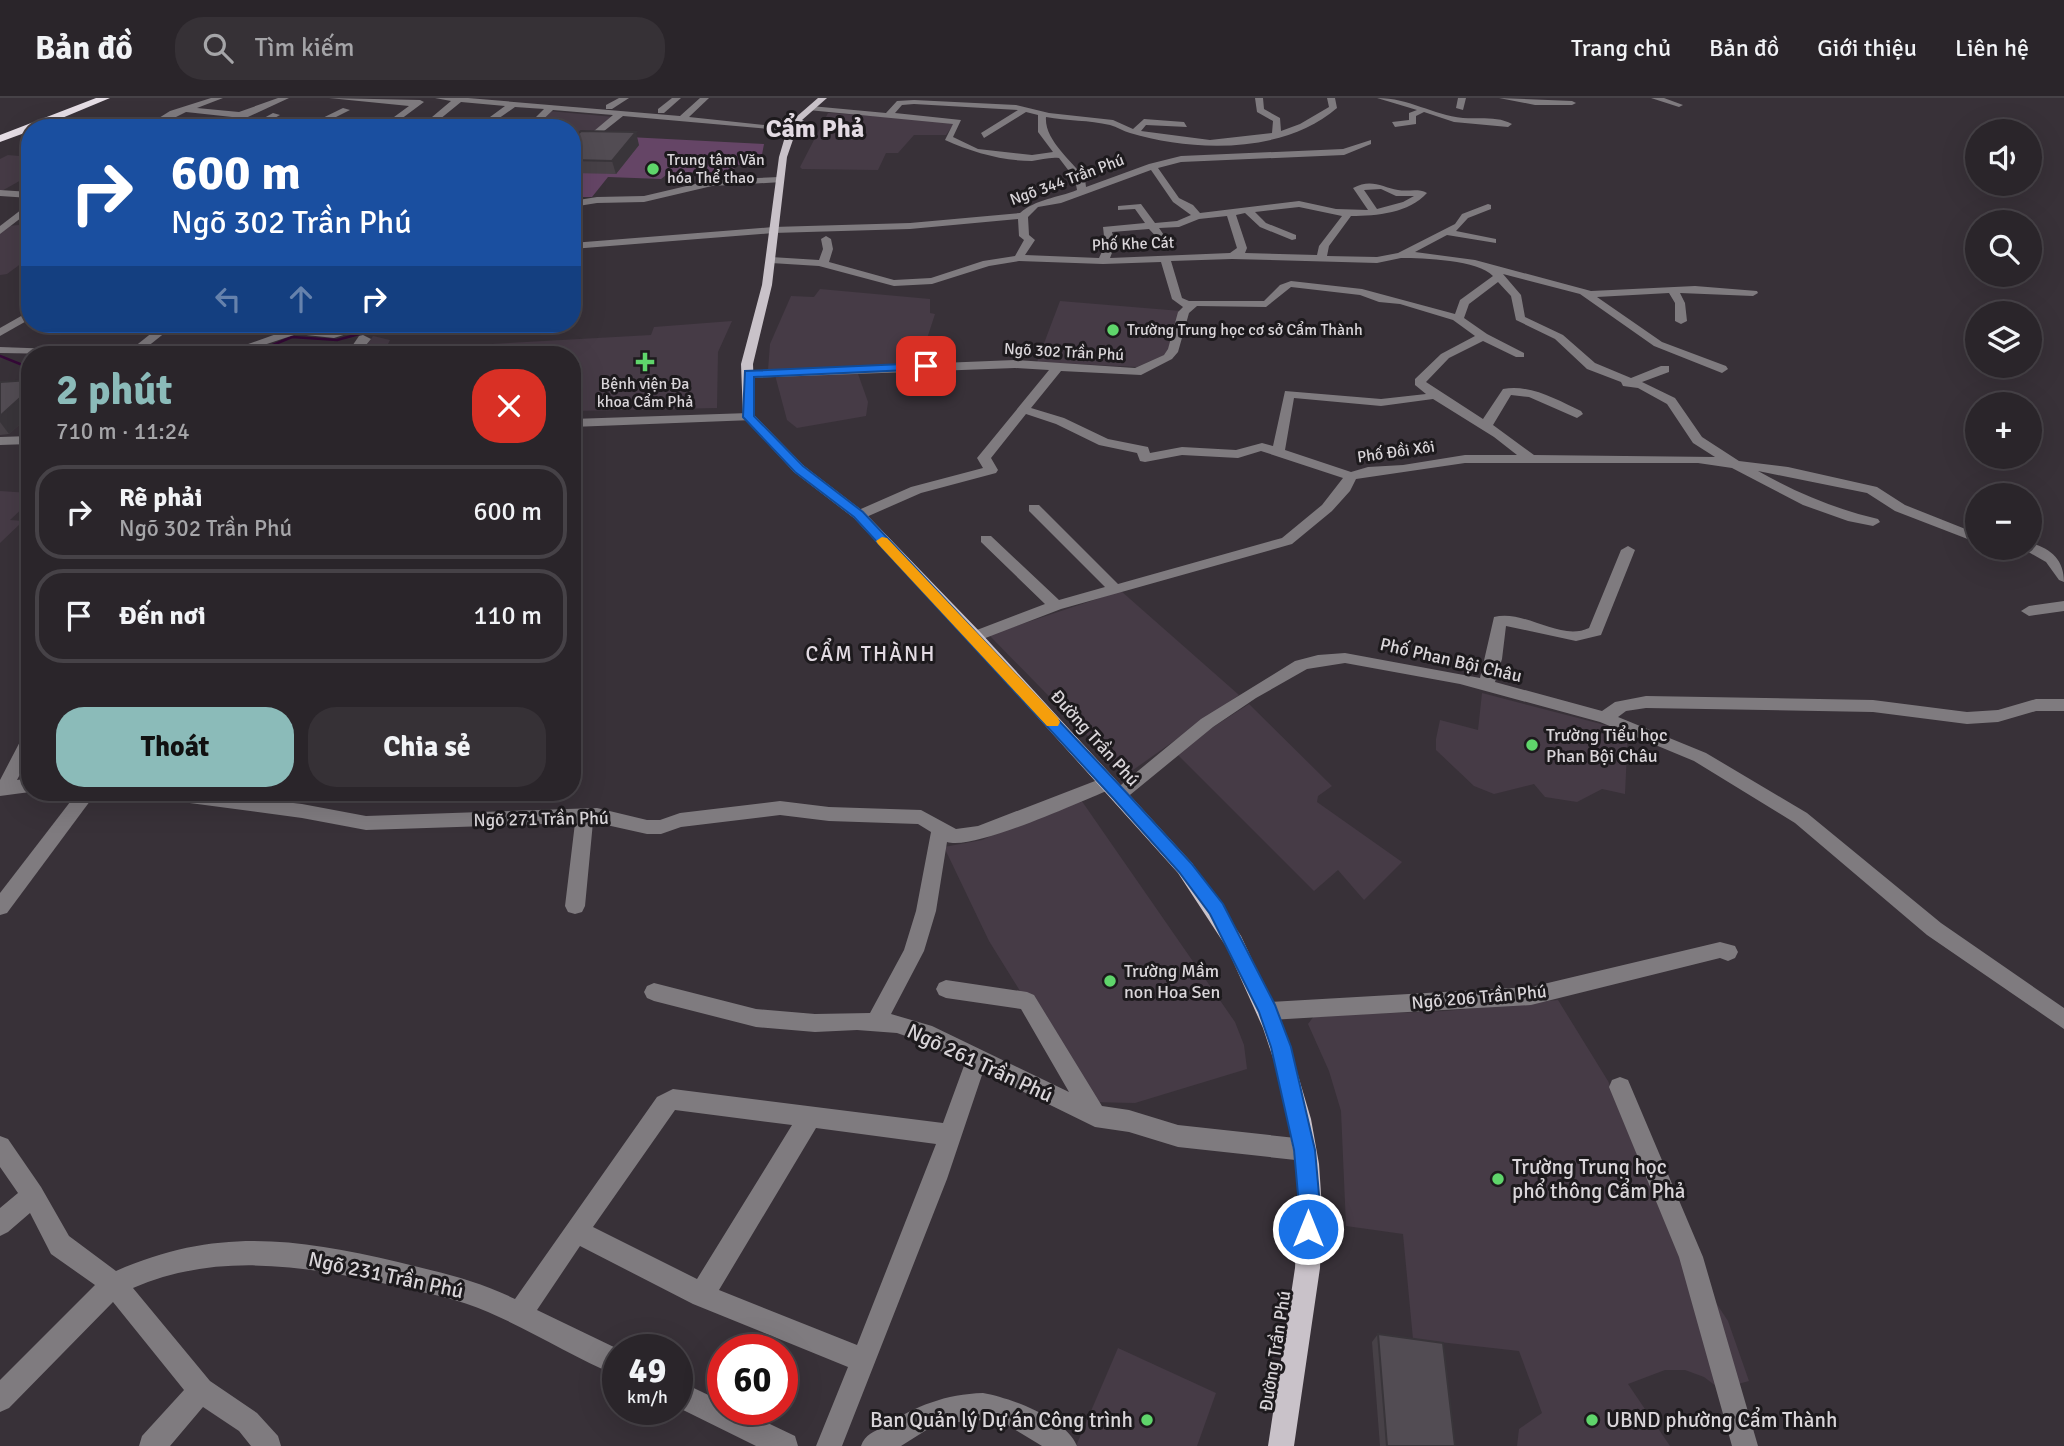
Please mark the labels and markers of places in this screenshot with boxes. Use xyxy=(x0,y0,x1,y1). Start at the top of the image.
place label: Trung tâm Văn hóa Thể thao xyxy=(667,150,765,188)
marker: Trung tâm Văn hóa Thể thao xyxy=(645,161,661,177)
place label: Trường Trung học cơ sở Cẩm Thành xyxy=(1127,320,1363,340)
marker: Trường Trung học cơ sở Cẩm Thành xyxy=(1105,322,1121,338)
pin xyxy=(896,336,956,396)
marker: Bệnh viện Đa khoa Cẩm Phả xyxy=(635,352,655,372)
place label: Bệnh viện Đa khoa Cẩm Phả xyxy=(597,374,693,412)
place label: Trường Tiểu học Phan Bội Châu xyxy=(1546,724,1667,767)
marker: Trường Tiểu học Phan Bội Châu xyxy=(1524,737,1540,753)
place label: Trường Mầm non Hoa Sen xyxy=(1124,960,1220,1003)
marker: Trường Mầm non Hoa Sen xyxy=(1102,973,1118,989)
place label: Trường Trung học phổ thông Cẩm Phả xyxy=(1512,1154,1686,1204)
marker: Trường Trung học phổ thông Cẩm Phả xyxy=(1490,1171,1506,1187)
place label: UBND phường Cẩm Thành xyxy=(1606,1406,1837,1433)
place label: Ban Quản lý Dự án Công trình xyxy=(870,1407,1133,1433)
marker: Ban Quản lý Dự án Công trình xyxy=(1139,1412,1155,1428)
marker: UBND phường Cẩm Thành xyxy=(1584,1412,1600,1428)

